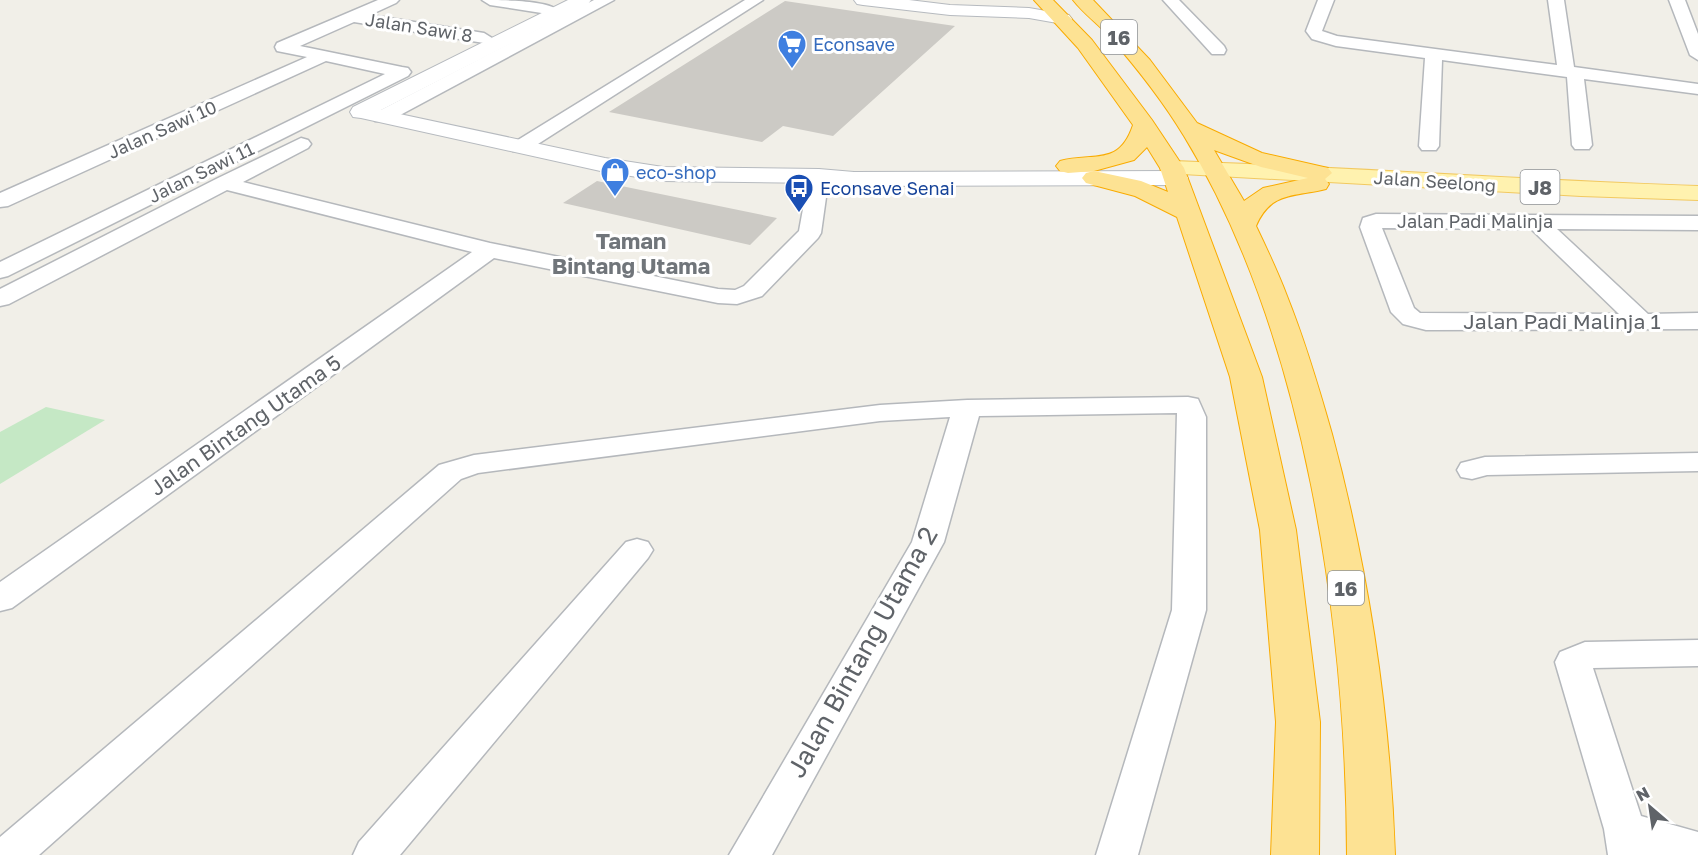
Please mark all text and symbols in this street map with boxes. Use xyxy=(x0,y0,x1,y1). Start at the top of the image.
street label: Jalan Sawi 8 xyxy=(364,8,474,46)
road number: 16 xyxy=(1101,20,1137,54)
supermarket icon: Econsave xyxy=(776,28,808,70)
place label: Econsave xyxy=(813,33,895,55)
street label: Jalan Sawi 10 xyxy=(104,95,220,163)
street label: Jalan Sawi 11 xyxy=(145,137,258,207)
shop icon: eco-shop xyxy=(599,156,631,198)
place label: eco-shop xyxy=(636,161,716,183)
street label: Jalan Seelong xyxy=(1373,166,1497,196)
road number: J8 xyxy=(1520,170,1560,204)
bus stop icon: Econsave Senai xyxy=(783,172,815,214)
place label: Econsave Senai xyxy=(820,177,955,199)
street label: Jalan Padi Malinja xyxy=(1397,210,1553,232)
district label: Taman Bintang Utama xyxy=(552,227,710,279)
street label: Jalan Padi Malinja 1 xyxy=(1463,308,1661,334)
street label: Jalan Bintang Utama 5 xyxy=(144,349,346,501)
street label: Jalan Bintang Utama 2 xyxy=(780,521,944,783)
road number: 16 xyxy=(1328,571,1364,605)
north arrow xyxy=(1620,777,1680,837)
text: N xyxy=(1633,782,1653,806)

